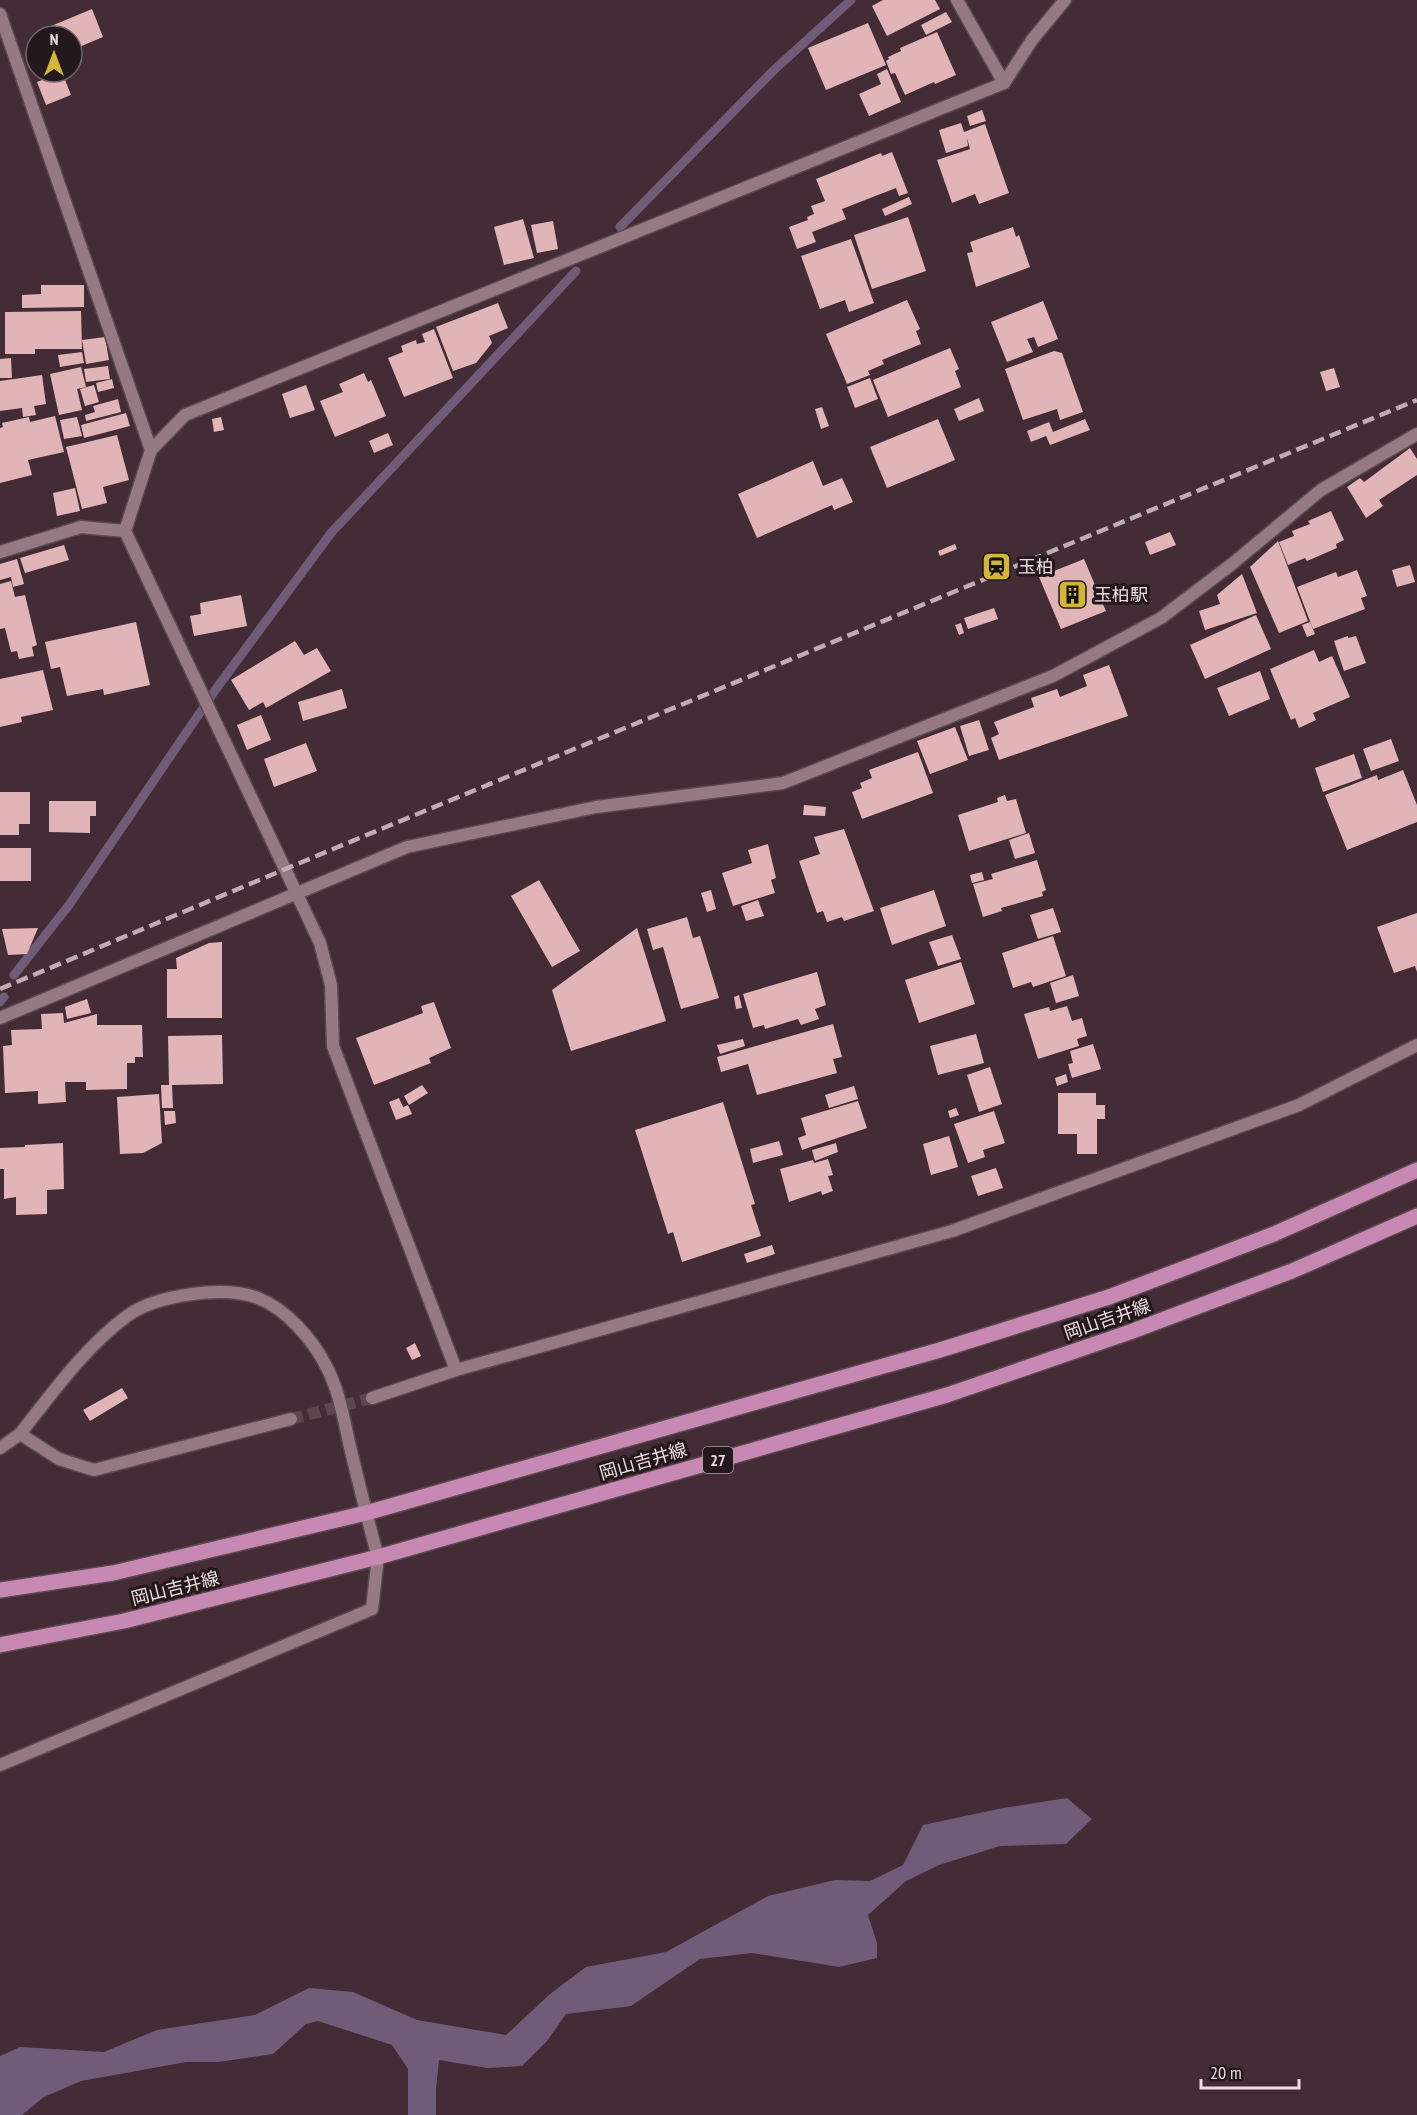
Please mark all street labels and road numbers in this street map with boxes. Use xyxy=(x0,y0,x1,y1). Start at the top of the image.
street label: 岡山吉井線 xyxy=(1061,1293,1153,1345)
street label: 岡山吉井線 xyxy=(597,1438,689,1484)
road number: 27 xyxy=(703,1447,733,1473)
street label: 岡山吉井線 xyxy=(129,1566,221,1610)

